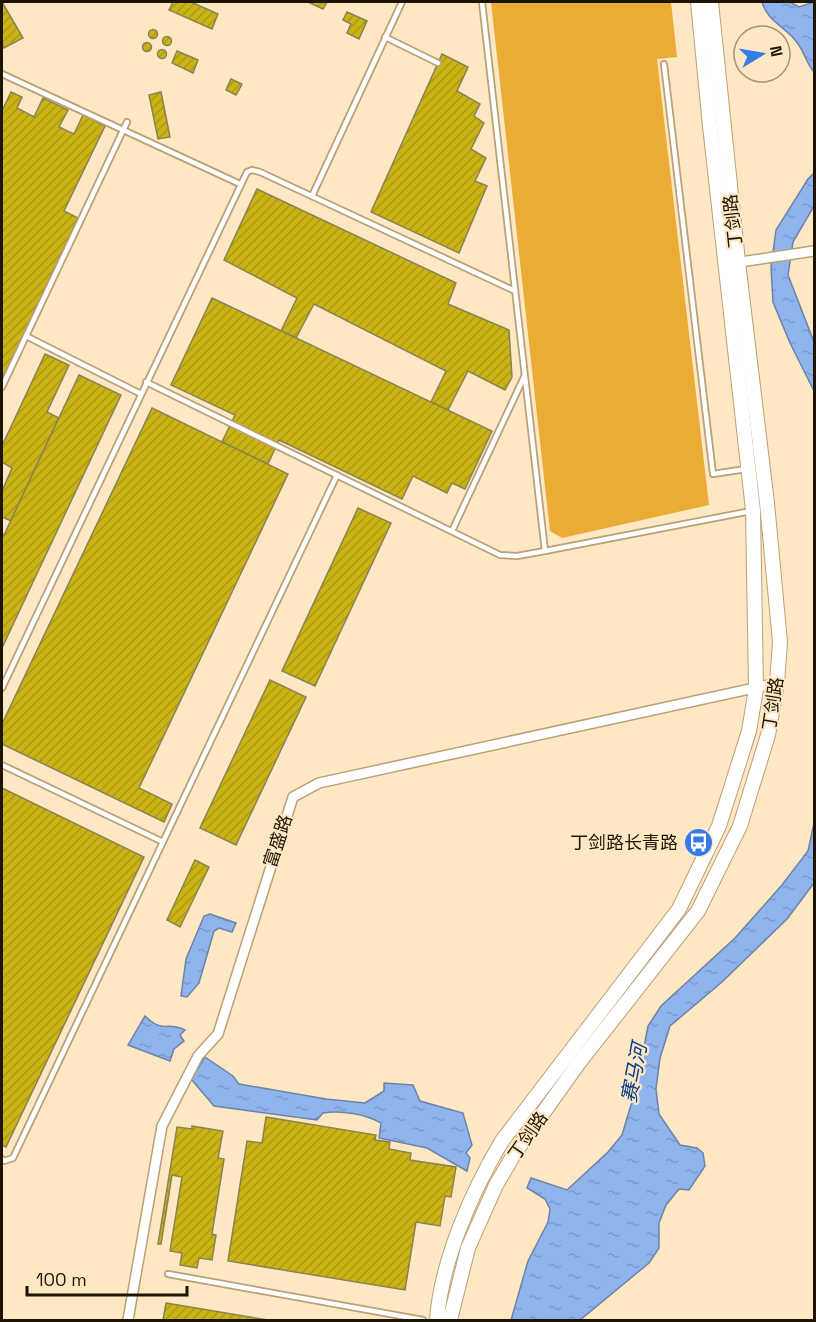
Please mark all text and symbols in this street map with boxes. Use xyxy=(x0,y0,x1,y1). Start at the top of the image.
north arrow xyxy=(732,24,792,84)
text: N xyxy=(765,44,788,59)
street label: 丁剑路 xyxy=(718,193,747,249)
street label: 丁剑路 xyxy=(757,675,788,732)
street label: 富盛路 xyxy=(258,812,297,870)
bus stop icon: 丁剑路长青路 xyxy=(683,827,715,859)
place label: 丁剑路长青路 xyxy=(570,831,678,854)
water label: 赛马河 xyxy=(616,1037,653,1105)
street label: 丁剑路 xyxy=(503,1107,552,1164)
scale bar xyxy=(27,1259,188,1297)
text: 100 m xyxy=(36,1268,87,1291)

